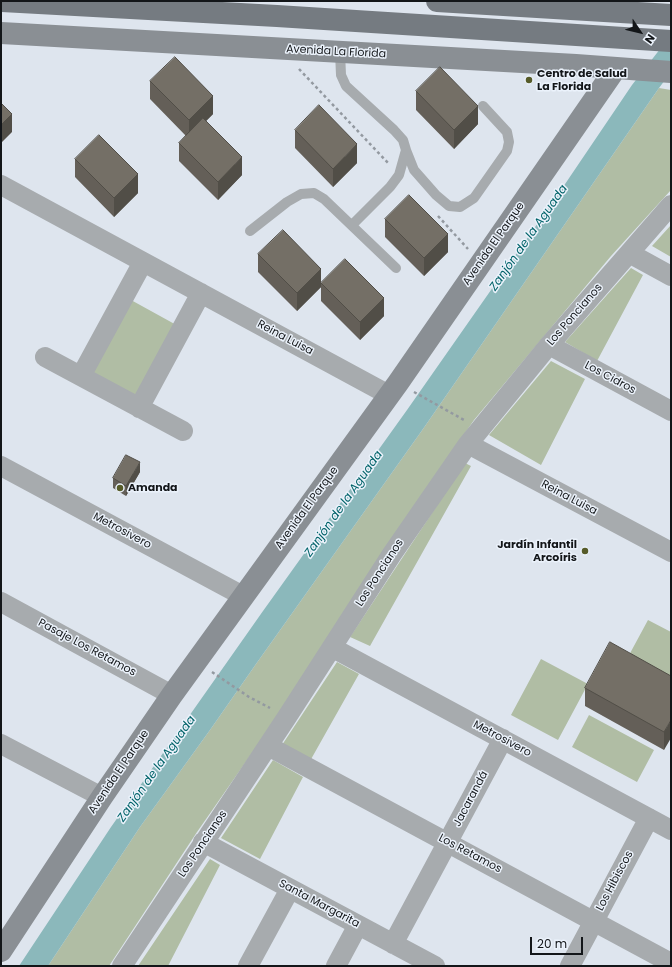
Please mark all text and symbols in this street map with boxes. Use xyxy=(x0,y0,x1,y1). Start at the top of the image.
north arrow xyxy=(620,12,660,52)
text: N xyxy=(641,31,659,47)
street label: Avenida La Florida xyxy=(286,43,386,61)
place label: Centro de Salud La Florida xyxy=(537,67,627,93)
marker: Centro de Salud La Florida xyxy=(524,75,534,85)
water label: Zanjón de la Aguada xyxy=(487,182,571,294)
street label: Avenida El Parque xyxy=(460,200,528,288)
street label: Los Poncianos xyxy=(545,281,605,349)
street label: Reina Luisa xyxy=(255,318,315,358)
street label: Los Cidros xyxy=(582,359,638,397)
water label: Zanjón de la Aguada xyxy=(302,448,386,560)
street label: Avenida El Parque xyxy=(273,464,341,552)
street label: Reina Luisa xyxy=(539,478,599,518)
place label: Amanda xyxy=(128,481,178,495)
marker: Amanda xyxy=(115,483,125,493)
street label: Metrosivero xyxy=(91,510,153,552)
street label: Los Poncianos xyxy=(353,537,407,609)
place label: Jardín Infantil Arcoíris xyxy=(497,538,577,564)
marker: Jardín Infantil Arcoíris xyxy=(580,546,590,556)
street label: Pasaje Los Retamos xyxy=(36,617,138,679)
water label: Zanjón de la Aguada xyxy=(115,713,199,825)
street label: Metrosivero xyxy=(471,718,533,760)
street label: Avenida El Parque xyxy=(86,727,152,817)
street label: Jacarandá xyxy=(451,769,491,829)
street label: Los Poncianos xyxy=(176,808,230,880)
street label: Los Retamos xyxy=(436,832,504,876)
street label: Los Hibiscos xyxy=(594,849,636,913)
street label: Santa Margarita xyxy=(276,877,362,931)
scale bar xyxy=(532,929,585,955)
text: 20 m xyxy=(537,935,567,952)

